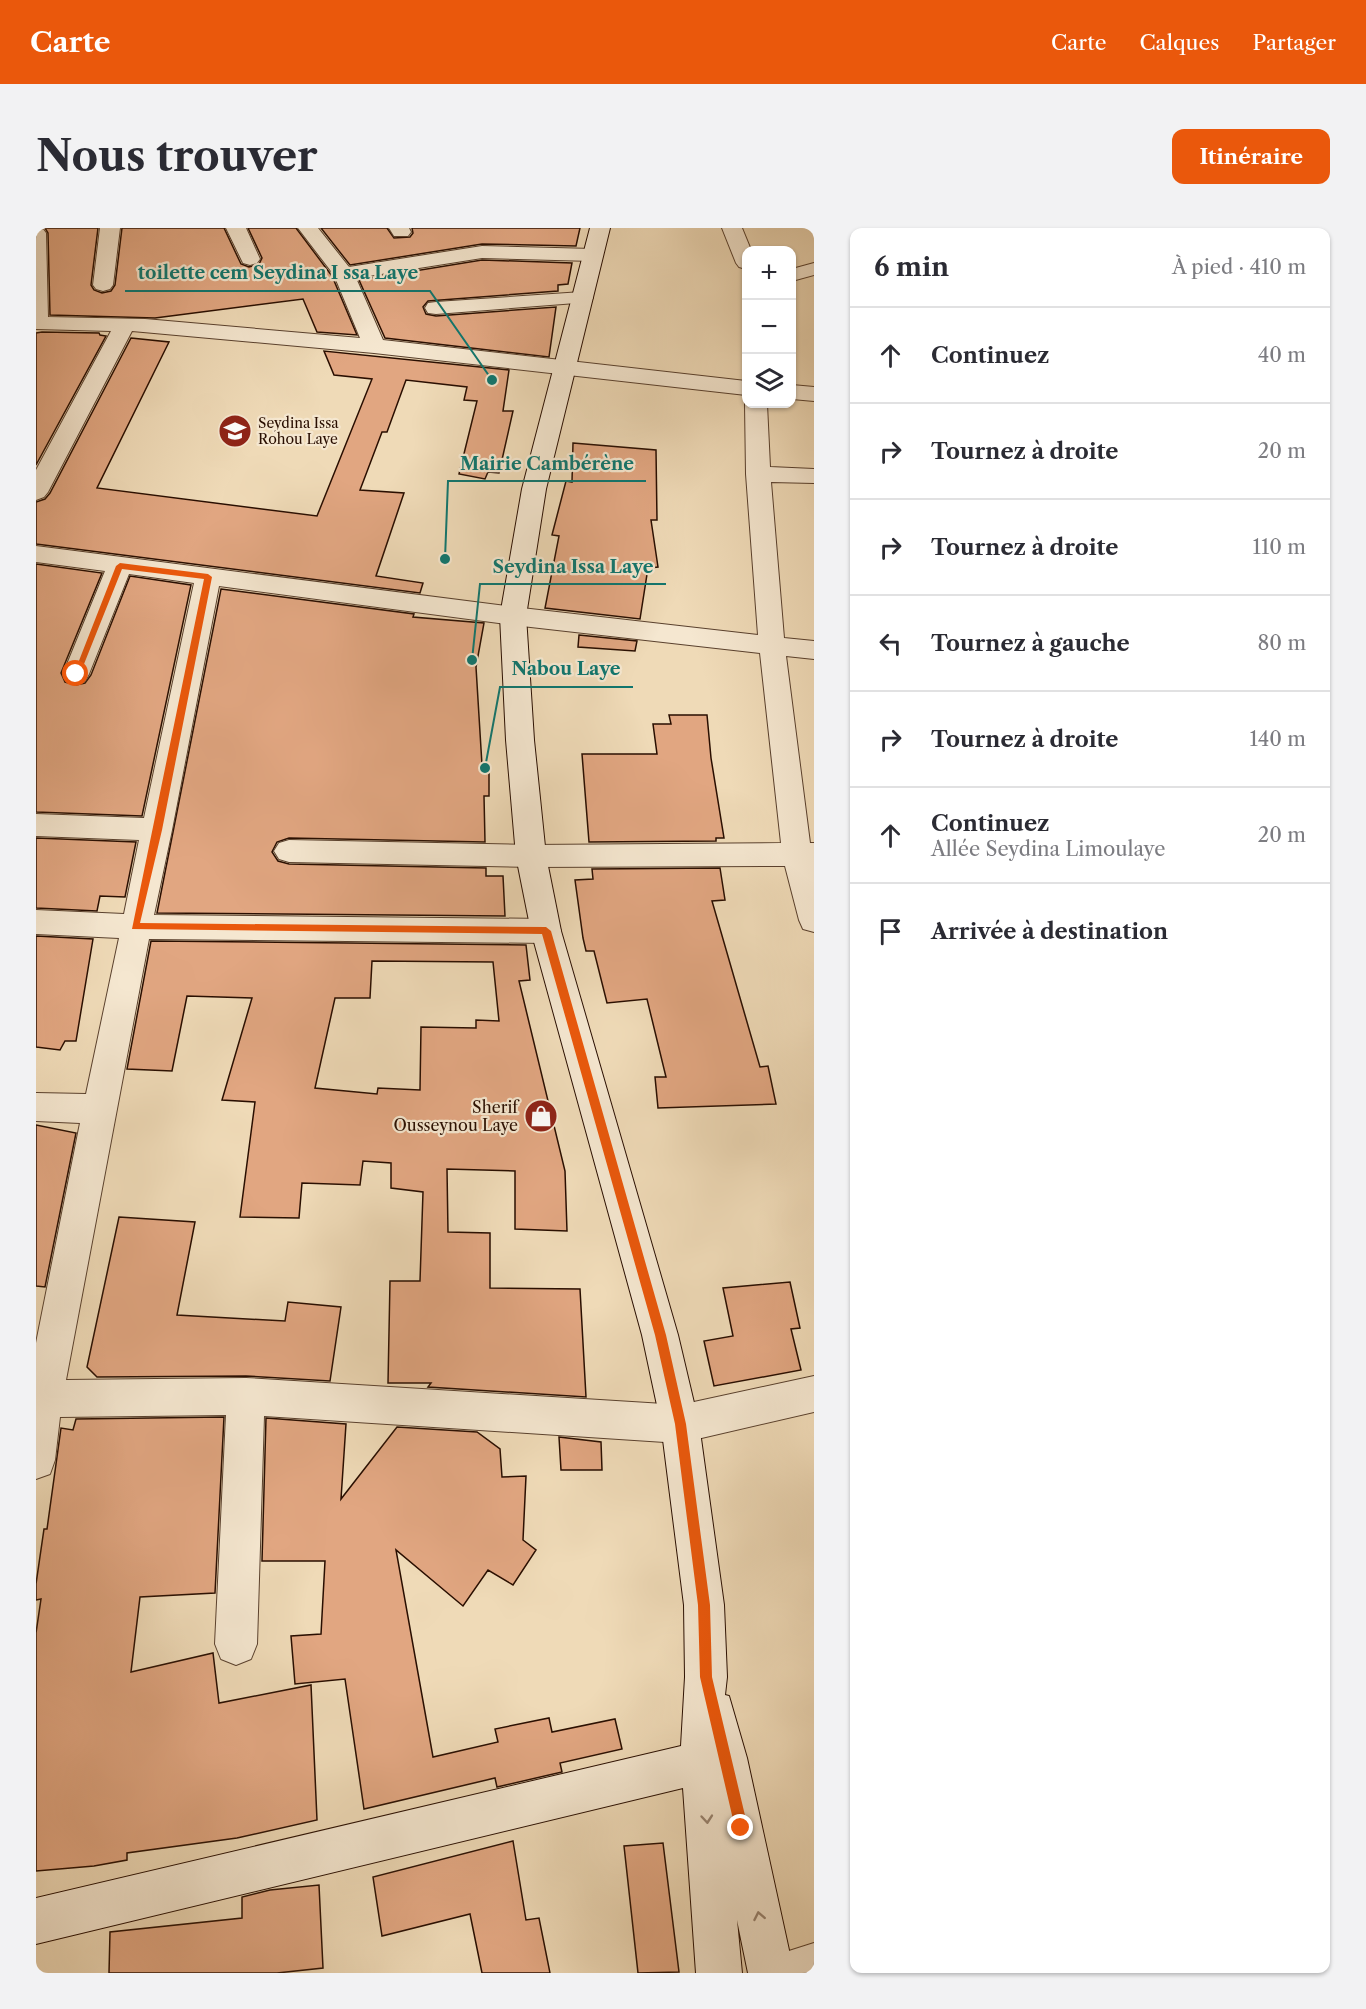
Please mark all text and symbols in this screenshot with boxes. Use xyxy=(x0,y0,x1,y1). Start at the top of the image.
text: Carte xyxy=(30,25,110,59)
text: Carte xyxy=(1051,30,1106,55)
text: Calques xyxy=(1139,30,1219,55)
text: Partager xyxy=(1252,30,1336,55)
button: Itinéraire xyxy=(1172,129,1330,184)
text: Nous trouver xyxy=(36,130,318,182)
map controls xyxy=(742,246,796,408)
button: + xyxy=(742,246,796,300)
text: 6 min xyxy=(874,251,949,283)
callout: toilette cem Seydina I ssa Laye xyxy=(125,255,430,291)
text: À pied · 410 m xyxy=(1172,255,1306,279)
text: toilette cem Seydina I ssa Laye xyxy=(138,262,419,284)
button: − xyxy=(742,300,796,354)
icon: ahead xyxy=(874,339,907,372)
text: Continuez xyxy=(931,342,1050,369)
text: 40 m xyxy=(1258,343,1306,367)
button: layers xyxy=(742,354,796,408)
school or university icon: Seydina Issa Rohou Laye xyxy=(217,413,253,449)
place label: Seydina Issa Rohou Laye xyxy=(258,414,339,448)
icon: right xyxy=(874,435,907,468)
text: Tournez à droite xyxy=(931,438,1118,465)
text: 20 m xyxy=(1258,439,1306,463)
callout: Mairie Cambérène xyxy=(448,445,646,481)
text: Mairie Cambérène xyxy=(460,453,634,475)
icon: right xyxy=(874,531,907,564)
text: Tournez à droite xyxy=(931,534,1118,561)
text: 110 m xyxy=(1253,535,1306,559)
callout: Seydina Issa Laye xyxy=(480,548,666,584)
text: Seydina Issa Laye xyxy=(493,556,654,578)
icon: left xyxy=(874,627,907,660)
text: Tournez à gauche xyxy=(931,630,1130,657)
text: 80 m xyxy=(1258,631,1306,655)
callout: Nabou Laye xyxy=(500,651,633,687)
text: Nabou Laye xyxy=(511,658,621,680)
route start xyxy=(62,660,88,686)
icon: right xyxy=(874,723,907,756)
text: Tournez à droite xyxy=(931,726,1118,753)
text: 140 m xyxy=(1249,727,1306,751)
text: Continuez xyxy=(931,810,1050,837)
icon: ahead xyxy=(874,819,907,852)
text: 20 m xyxy=(1258,823,1306,847)
text: Allée Seydina Limoulaye xyxy=(931,837,1165,861)
icon: arrive xyxy=(874,915,907,948)
text: Arrivée à destination xyxy=(931,918,1168,945)
place label: Sherif Ousseynou Laye xyxy=(393,1097,520,1135)
shop icon: Sherif Ousseynou Laye xyxy=(523,1098,559,1134)
one-way arrow xyxy=(700,1814,713,1823)
route end xyxy=(727,1814,753,1840)
one-way arrow xyxy=(753,1911,766,1921)

